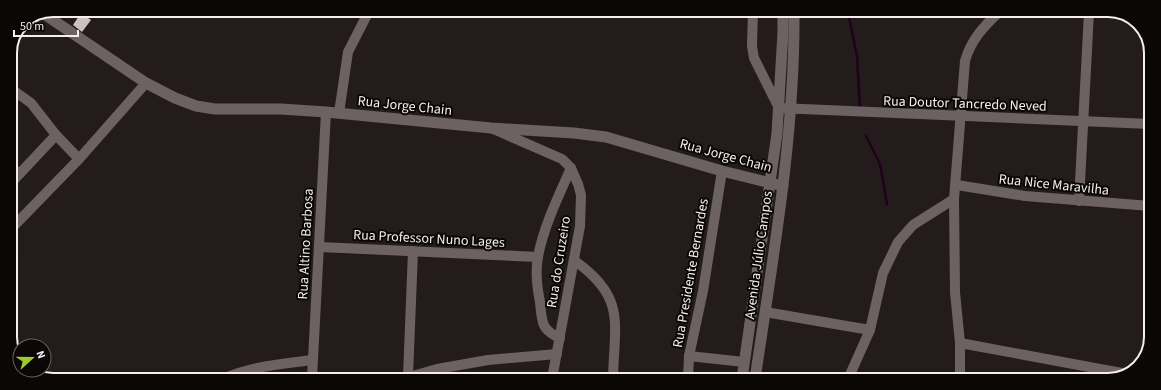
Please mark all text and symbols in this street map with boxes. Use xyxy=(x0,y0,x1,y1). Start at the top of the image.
scale bar xyxy=(14,12,78,38)
text: 50 m xyxy=(20,18,44,35)
street label: Rua Jorge Chain xyxy=(357,91,453,121)
street label: Rua Doutor Tancredo Neved xyxy=(883,91,1047,117)
street label: Rua Jorge Chain xyxy=(677,134,774,178)
street label: Rua Nice Maravilha xyxy=(998,169,1110,201)
street label: Rua Altino Barbosa xyxy=(293,188,319,300)
street label: Avenida Júlio Campos xyxy=(740,190,778,321)
street label: Rua Presidente Bernardes xyxy=(668,197,714,349)
street label: Rua do Cruzeiro xyxy=(542,215,576,309)
street label: Rua Professor Nuno Lages xyxy=(353,225,505,253)
north arrow xyxy=(12,338,52,378)
text: N xyxy=(33,348,49,361)

